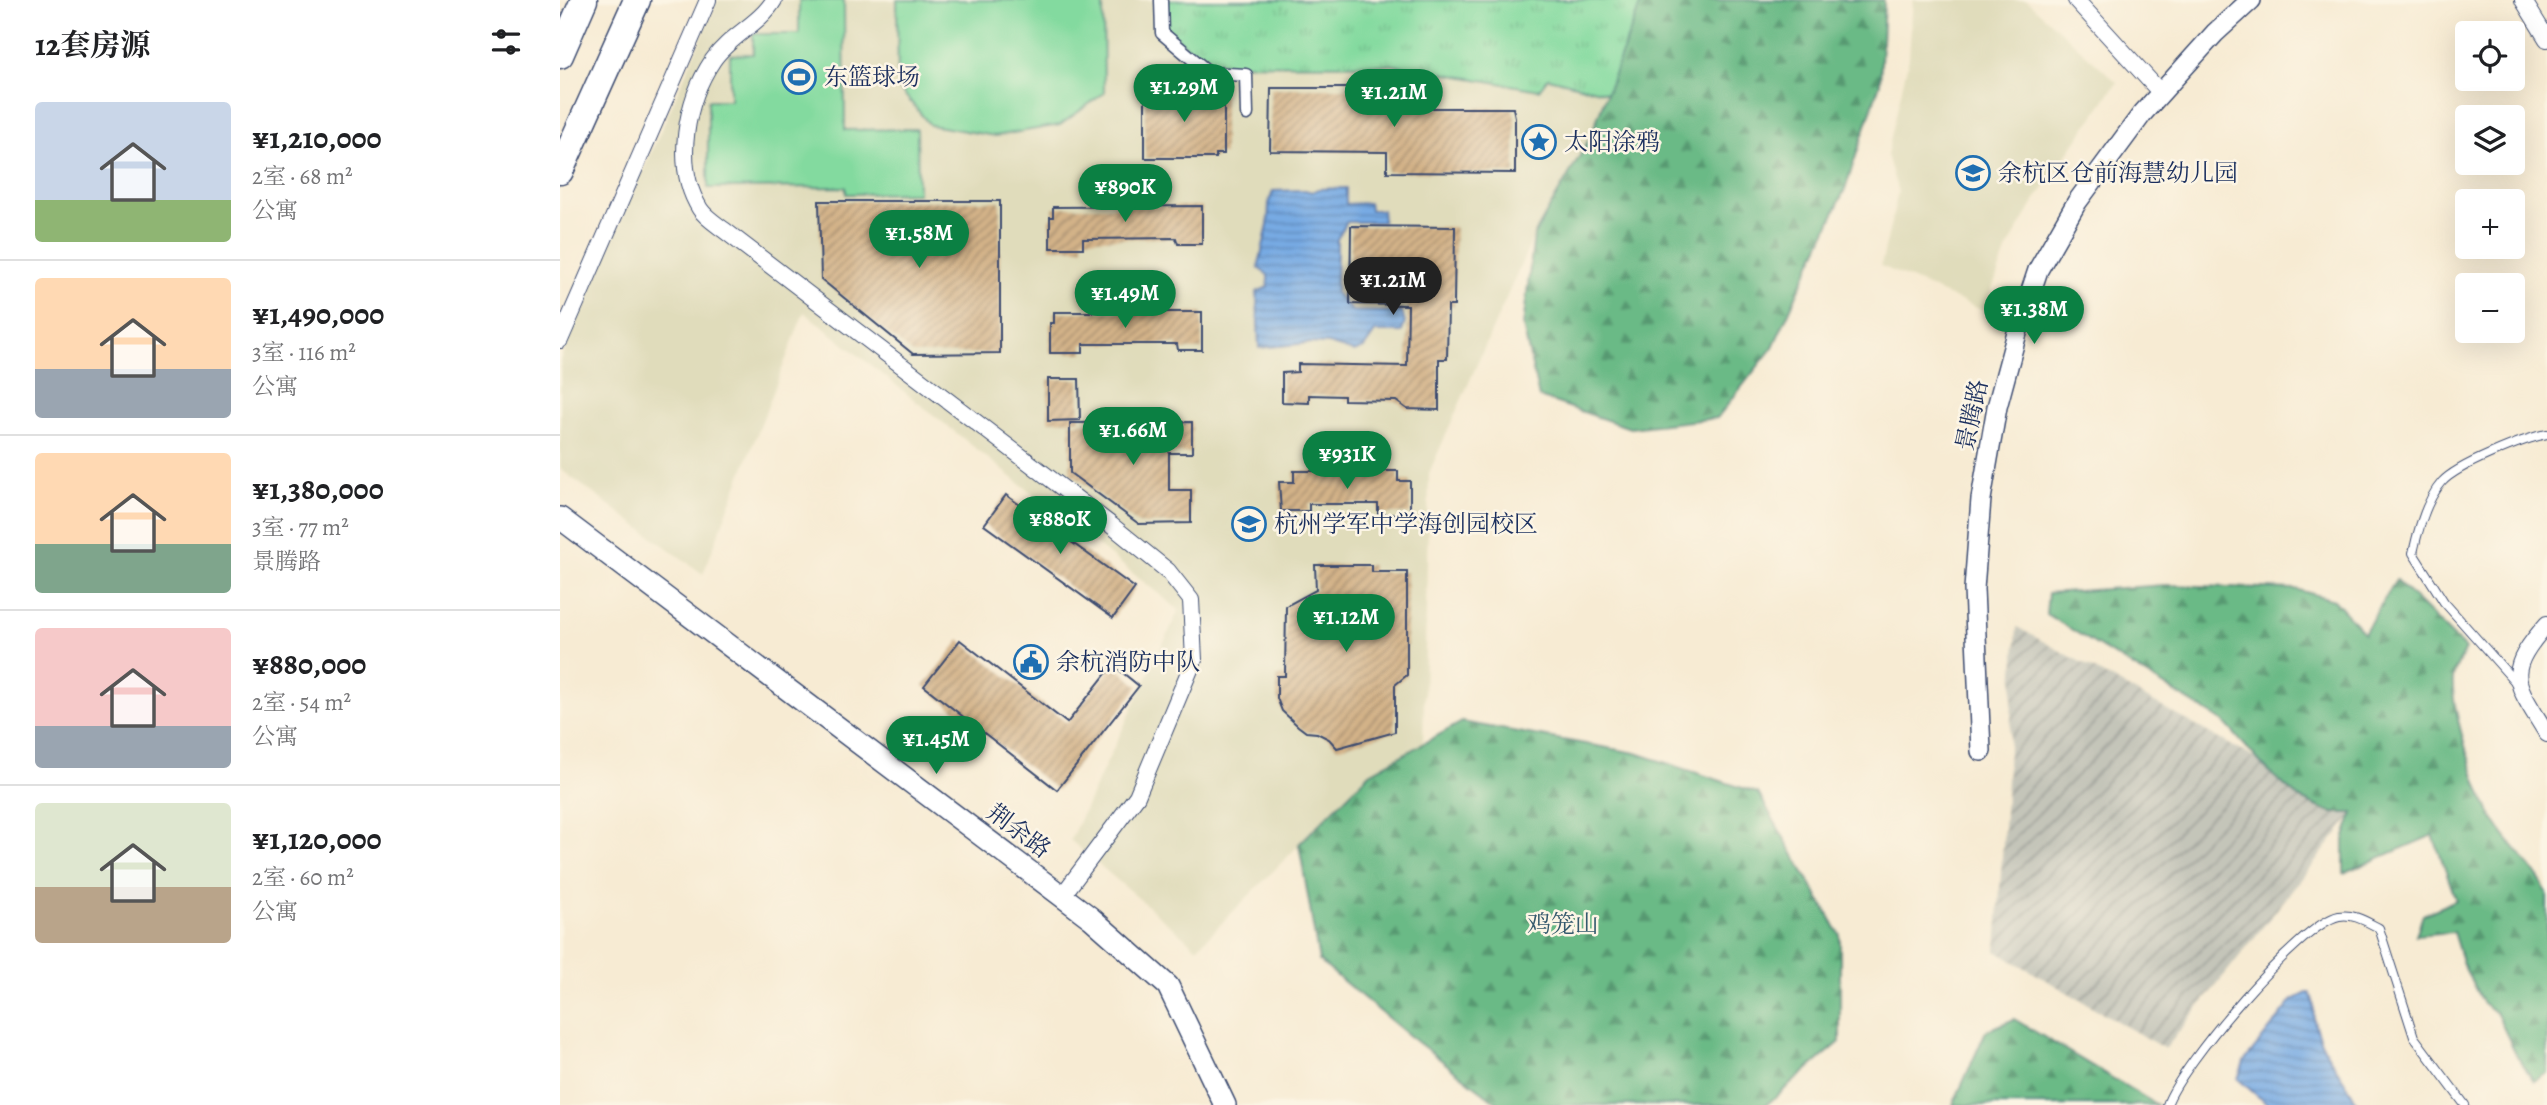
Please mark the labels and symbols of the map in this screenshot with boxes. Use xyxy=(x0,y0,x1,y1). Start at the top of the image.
sports icon: 东篮球场 xyxy=(780,58,818,96)
place label: 东篮球场 xyxy=(824,61,920,93)
pin: ¥1.29M xyxy=(1127,64,1241,124)
pin: ¥1.21M xyxy=(1337,69,1451,129)
place icon: 太阳涂鸦 xyxy=(1520,123,1558,161)
place label: 太阳涂鸦 xyxy=(1564,126,1660,158)
school or university icon: 余杭区仓前海慧幼儿园 xyxy=(1954,154,1992,192)
place label: 余杭区仓前海慧幼儿园 xyxy=(1998,157,2238,189)
pin: ¥890K xyxy=(1076,164,1174,224)
pin: ¥1.58M xyxy=(862,210,976,270)
pin: ¥1.21M xyxy=(1336,258,1450,317)
pin: ¥1.49M xyxy=(1068,270,1182,330)
pin: ¥1.38M xyxy=(1977,286,2091,346)
street label: 景腾路 xyxy=(1949,376,1995,454)
pin: ¥1.66M xyxy=(1076,407,1190,467)
pin: ¥931K xyxy=(1298,432,1396,491)
pin: ¥880K xyxy=(1011,496,1109,556)
school or university icon: 杭州学军中学海创园校区 xyxy=(1230,505,1268,543)
place label: 杭州学军中学海创园校区 xyxy=(1274,508,1538,540)
pin: ¥1.12M xyxy=(1289,594,1403,654)
public building icon: 余杭消防中队 xyxy=(1012,643,1050,681)
place label: 余杭消防中队 xyxy=(1056,646,1200,678)
pin: ¥1.45M xyxy=(879,716,993,776)
street label: 荆余路 xyxy=(981,797,1057,865)
park label: 鸡笼山 xyxy=(1527,908,1599,940)

